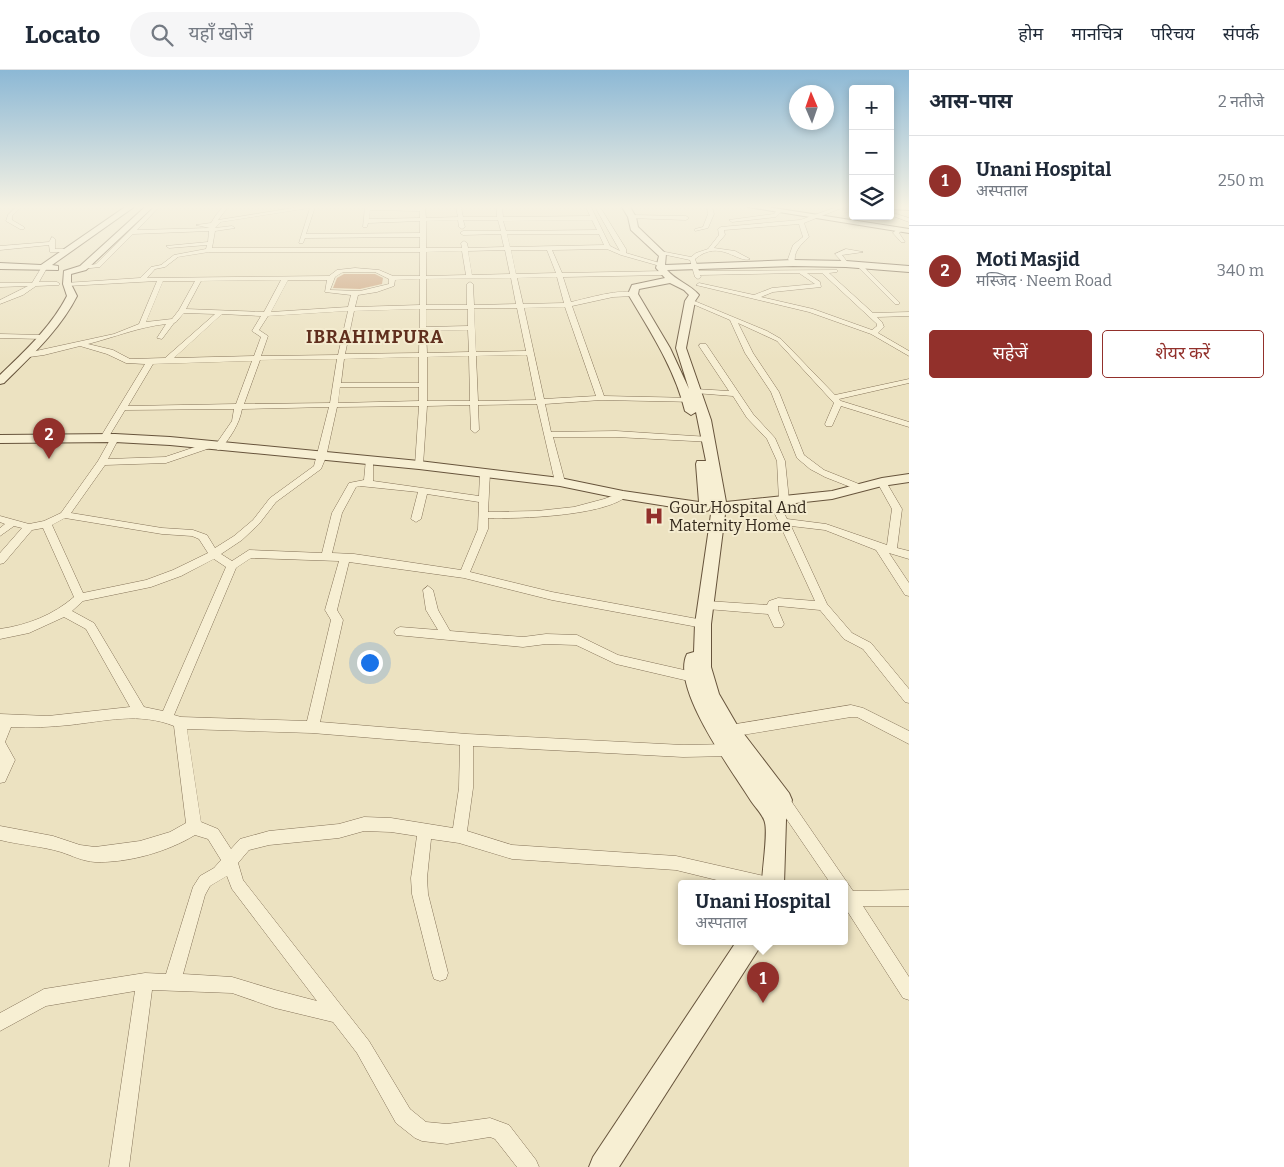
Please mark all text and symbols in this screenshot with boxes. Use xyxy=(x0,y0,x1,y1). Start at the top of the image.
search box xyxy=(130,12,480,57)
text: Locato xyxy=(25,21,100,49)
icon: search xyxy=(148,21,176,49)
text: यहाँ खोजें xyxy=(188,22,253,45)
text: होम xyxy=(1018,23,1043,45)
text: मानचित्र xyxy=(1071,23,1123,45)
text: परिचय xyxy=(1151,23,1195,45)
text: संपर्क xyxy=(1223,23,1259,45)
north arrow xyxy=(789,85,834,130)
map controls xyxy=(849,85,894,220)
button: + xyxy=(849,85,894,130)
text: आस-पास xyxy=(929,88,1013,114)
text: 2 नतीजे xyxy=(1218,92,1264,111)
button: − xyxy=(849,130,894,175)
text: Unani Hospital xyxy=(976,158,1111,181)
text: 1 xyxy=(942,171,948,190)
text: 250 m xyxy=(1218,171,1264,190)
button: layers xyxy=(849,175,894,220)
text: अस्पताल xyxy=(976,181,1028,200)
text: Moti Masjid xyxy=(976,248,1080,271)
text: 2 xyxy=(940,261,950,280)
text: 340 m xyxy=(1217,261,1264,280)
text: मस्जिद · Neem Road xyxy=(976,271,1112,290)
district label: IBRAHIMPURA xyxy=(306,326,444,348)
button: सहेजें xyxy=(929,330,1092,378)
button: शेयर करें xyxy=(1102,330,1264,378)
pin: 2 xyxy=(33,418,65,459)
place label: Gour Hospital And Maternity Home xyxy=(669,498,807,535)
hospital icon: Gour Hospital And Maternity Home xyxy=(643,505,665,527)
your location xyxy=(357,650,383,676)
popup xyxy=(678,880,848,945)
text: Unani Hospital xyxy=(695,890,831,913)
text: अस्पताल xyxy=(695,913,747,932)
pin: 1 xyxy=(747,962,779,1003)

